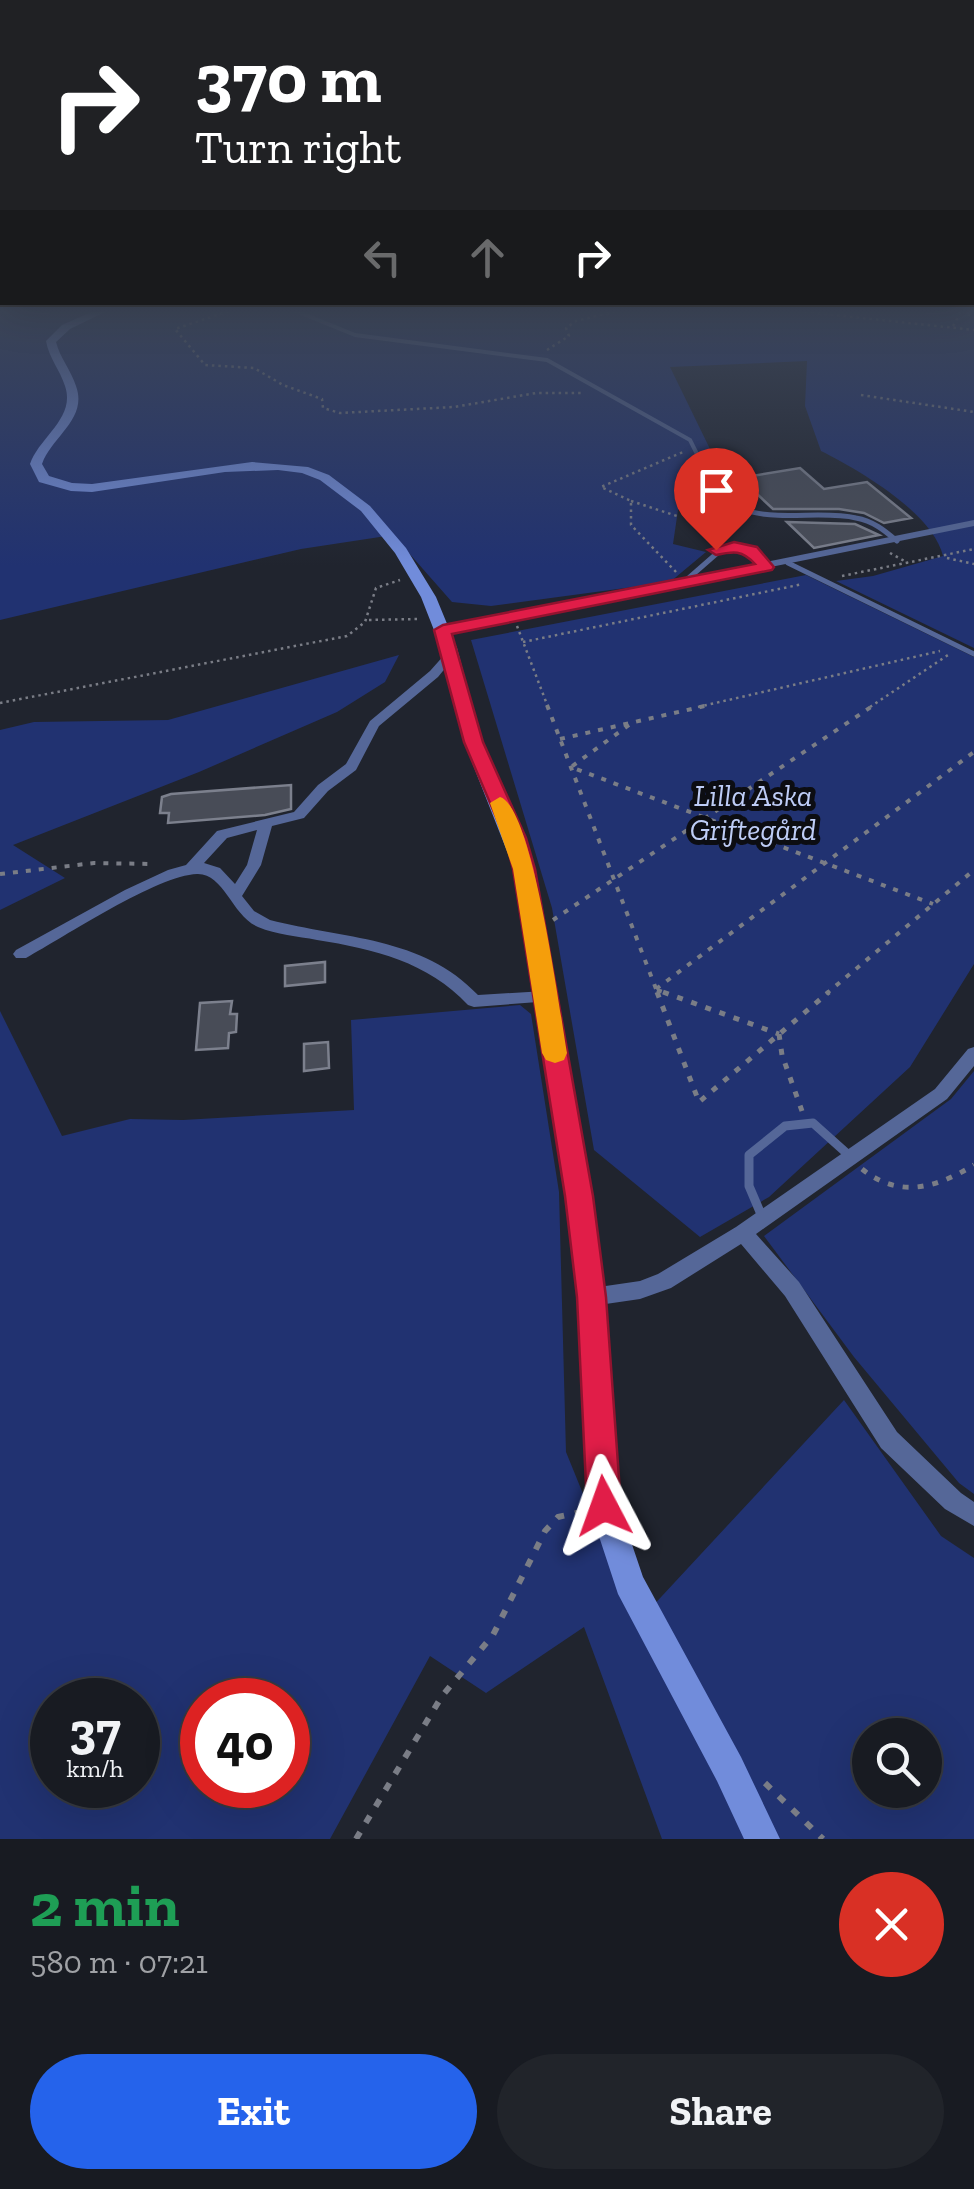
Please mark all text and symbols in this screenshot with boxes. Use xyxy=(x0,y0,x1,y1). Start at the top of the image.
text: 370 m xyxy=(195,36,382,120)
icon: right xyxy=(30,40,160,170)
text: Turn right xyxy=(195,121,401,175)
icon: left xyxy=(355,230,410,285)
icon: ahead xyxy=(460,230,515,285)
icon: right xyxy=(565,230,620,285)
pin xyxy=(674,448,759,551)
icon: arrive xyxy=(689,463,744,518)
park label: Lilla Aska Griftegård xyxy=(690,778,816,848)
position arrow xyxy=(552,1454,656,1558)
speed limit sign: 40 xyxy=(180,1678,310,1808)
text: 37 xyxy=(69,1701,121,1761)
map controls xyxy=(852,1718,942,1808)
button: search xyxy=(852,1718,942,1808)
text: km/h xyxy=(66,1753,124,1783)
text: 2 min xyxy=(30,1869,180,1941)
button: close xyxy=(839,1872,944,1977)
text: 580 m · 07:21 xyxy=(30,1943,208,1981)
button: Exit xyxy=(30,2054,477,2169)
button: Share xyxy=(497,2054,944,2169)

